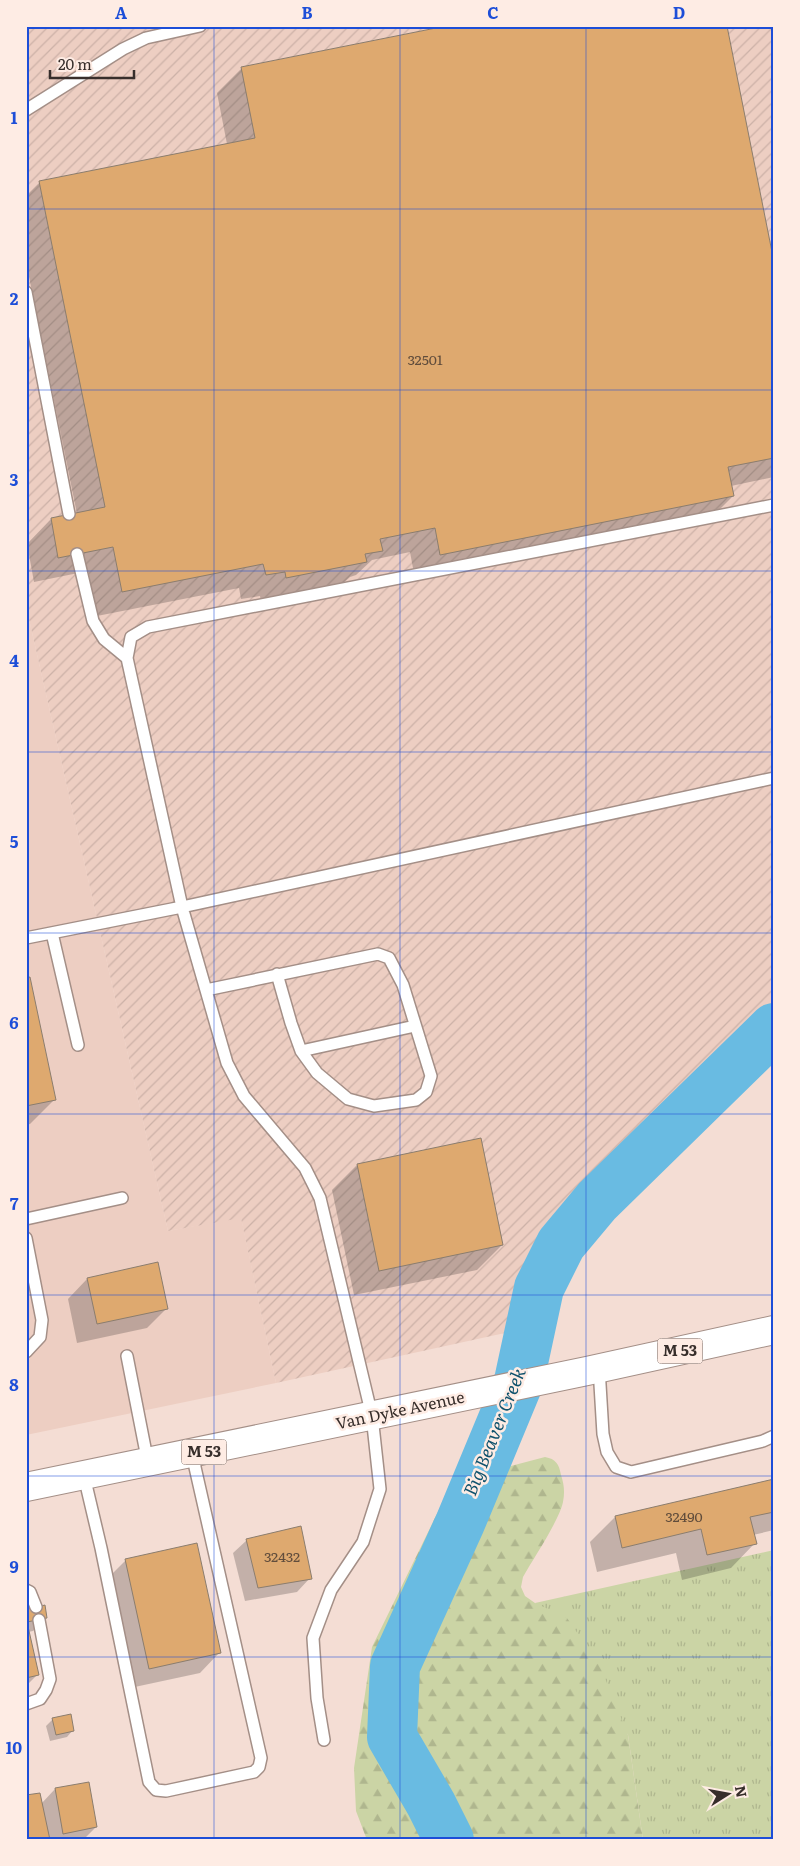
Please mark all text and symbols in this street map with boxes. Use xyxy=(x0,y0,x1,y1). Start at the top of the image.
text: A xyxy=(115,0,127,24)
text: B xyxy=(301,0,313,24)
text: C xyxy=(487,0,499,24)
text: D xyxy=(673,0,685,24)
scale bar xyxy=(50,48,134,80)
text: 20 m xyxy=(58,52,92,75)
text: 1 xyxy=(11,105,18,129)
text: 2 xyxy=(10,286,19,310)
house number: 32501 xyxy=(407,349,443,369)
text: 3 xyxy=(10,467,19,491)
text: 4 xyxy=(9,648,19,672)
text: 5 xyxy=(10,829,19,853)
text: 6 xyxy=(9,1010,19,1034)
text: 7 xyxy=(10,1191,19,1215)
road number: M 53 xyxy=(658,1338,702,1364)
water label: Big Beaver Creek xyxy=(456,1363,532,1499)
text: 8 xyxy=(9,1372,19,1396)
street label: Van Dyke Avenue xyxy=(333,1384,466,1434)
road number: M 53 xyxy=(182,1440,226,1464)
house number: 32490 xyxy=(665,1506,703,1526)
house number: 32432 xyxy=(264,1546,300,1566)
text: 9 xyxy=(9,1554,19,1578)
text: 10 xyxy=(6,1735,22,1759)
north arrow xyxy=(702,1768,752,1818)
text: N xyxy=(731,1784,753,1799)

